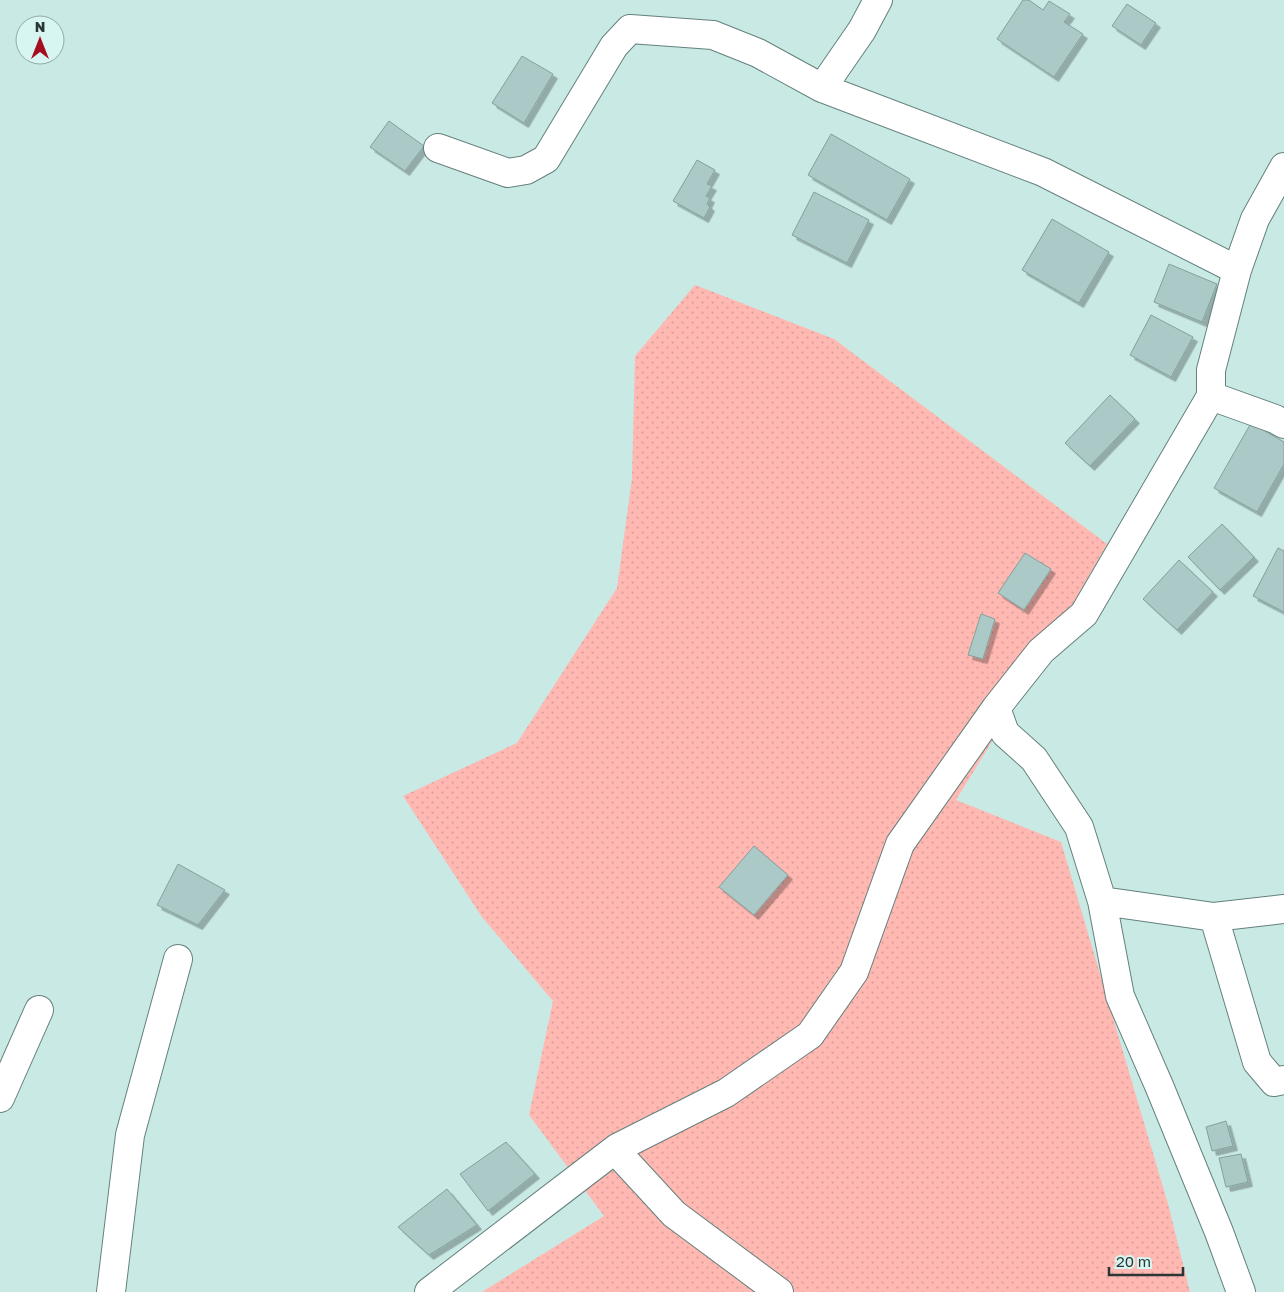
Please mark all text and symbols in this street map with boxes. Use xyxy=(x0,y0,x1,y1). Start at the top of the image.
north arrow xyxy=(15,15,65,65)
text: N xyxy=(35,18,45,35)
scale bar xyxy=(1109,1244,1183,1276)
text: 20 m xyxy=(1116,1252,1151,1270)

